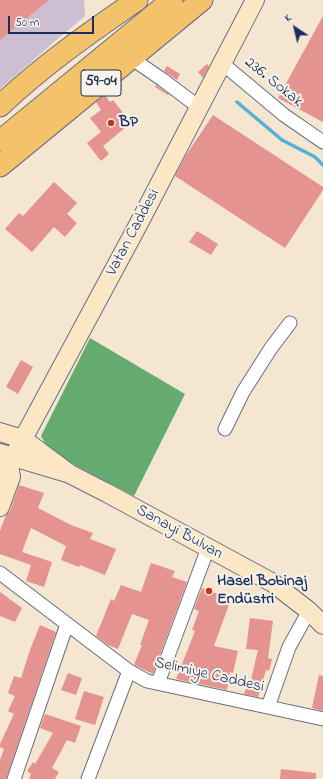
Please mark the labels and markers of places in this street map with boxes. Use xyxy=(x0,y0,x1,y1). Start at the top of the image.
place label: BP xyxy=(119,113,138,133)
marker: BP xyxy=(106,118,116,128)
place label: Hasel Bobinaj Endüstri xyxy=(217,572,307,610)
marker: Hasel Bobinaj Endüstri xyxy=(204,586,214,596)

